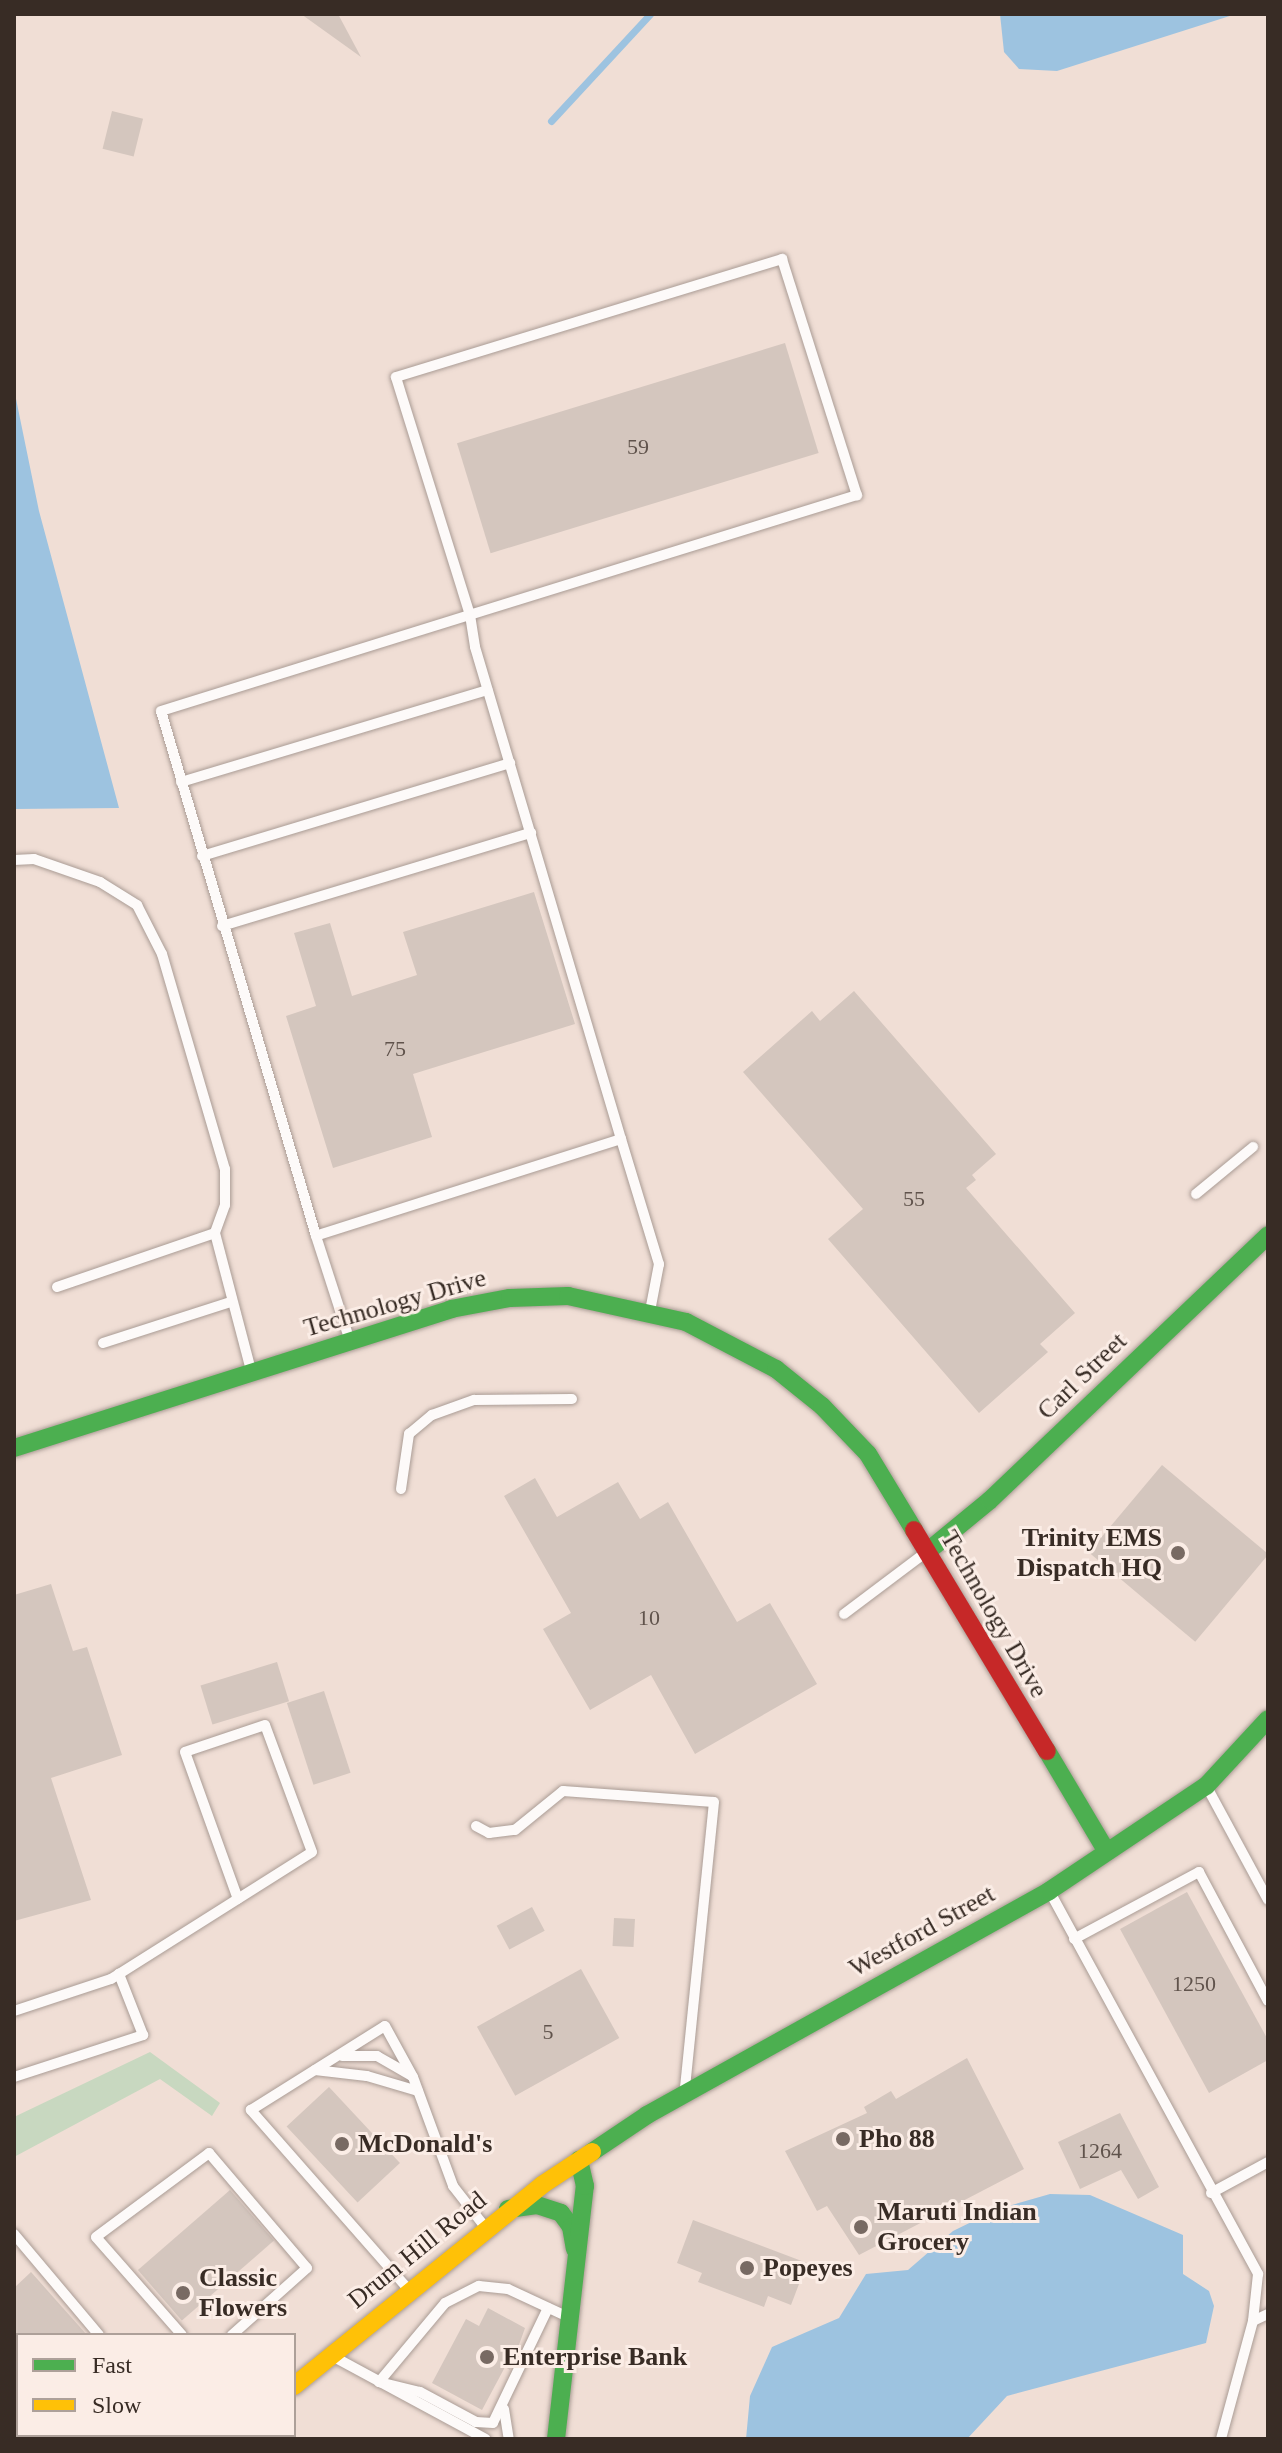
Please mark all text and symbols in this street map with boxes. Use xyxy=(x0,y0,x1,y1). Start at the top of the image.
house number: 59 xyxy=(627,434,649,460)
house number: 75 xyxy=(384,1036,406,1062)
house number: 55 xyxy=(903,1186,925,1212)
street label: Technology Drive xyxy=(300,1262,490,1344)
street label: Carl Street xyxy=(1031,1326,1133,1426)
place label: Trinity EMS Dispatch HQ xyxy=(1017,1522,1162,1584)
street label: Technology Drive xyxy=(933,1525,1055,1703)
marker: Trinity EMS Dispatch HQ xyxy=(1169,1544,1187,1562)
house number: 10 xyxy=(638,1605,660,1631)
street label: Westford Street xyxy=(844,1878,1000,1984)
house number: 1250 xyxy=(1172,1971,1216,1997)
house number: 5 xyxy=(542,2019,554,2045)
place label: Pho 88 xyxy=(859,2123,935,2155)
place label: McDonald's xyxy=(358,2128,492,2160)
marker: Pho 88 xyxy=(834,2130,852,2148)
marker: McDonald's xyxy=(333,2135,351,2153)
house number: 1264 xyxy=(1078,2138,1122,2164)
street label: Drum Hill Road xyxy=(342,2185,492,2315)
place label: Maruti Indian Grocery xyxy=(877,2196,1037,2258)
marker: Maruti Indian Grocery xyxy=(852,2218,870,2236)
place label: Popeyes xyxy=(763,2252,853,2284)
marker: Popeyes xyxy=(738,2259,756,2277)
place label: Classic Flowers xyxy=(199,2262,287,2324)
marker: Classic Flowers xyxy=(174,2284,192,2302)
legend xyxy=(16,2333,296,2437)
place label: Enterprise Bank xyxy=(503,2341,687,2373)
marker: Enterprise Bank xyxy=(478,2348,496,2366)
text: Fast xyxy=(92,2352,132,2378)
text: Slow xyxy=(92,2392,141,2418)

